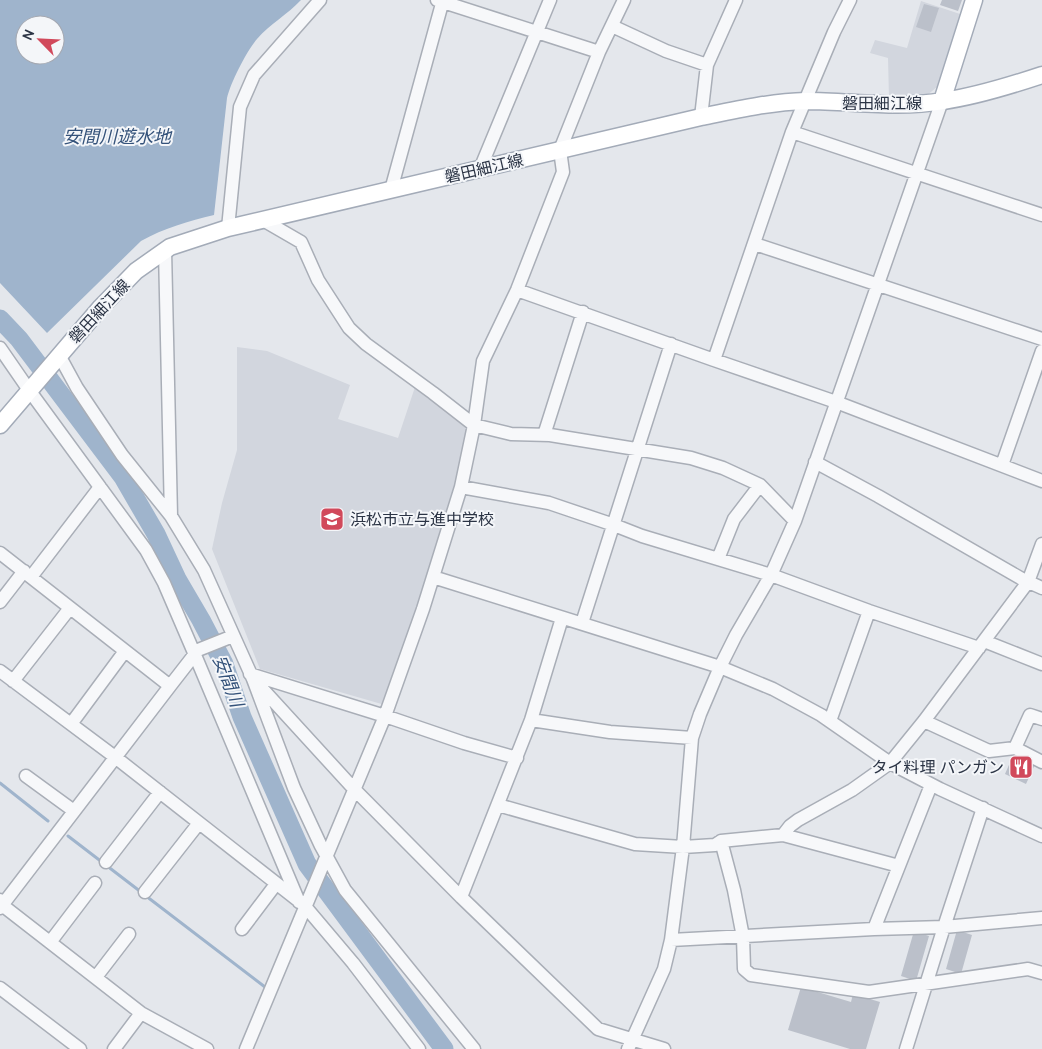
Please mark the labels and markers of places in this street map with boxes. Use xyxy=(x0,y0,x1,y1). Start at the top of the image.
school or university icon: 浜松市立与進中学校 xyxy=(319,506,345,532)
place label: 浜松市立与進中学校 xyxy=(350,510,494,529)
restaurant icon: タイ料理 パンガン xyxy=(1008,754,1034,780)
place label: タイ料理 パンガン xyxy=(872,758,1004,777)

